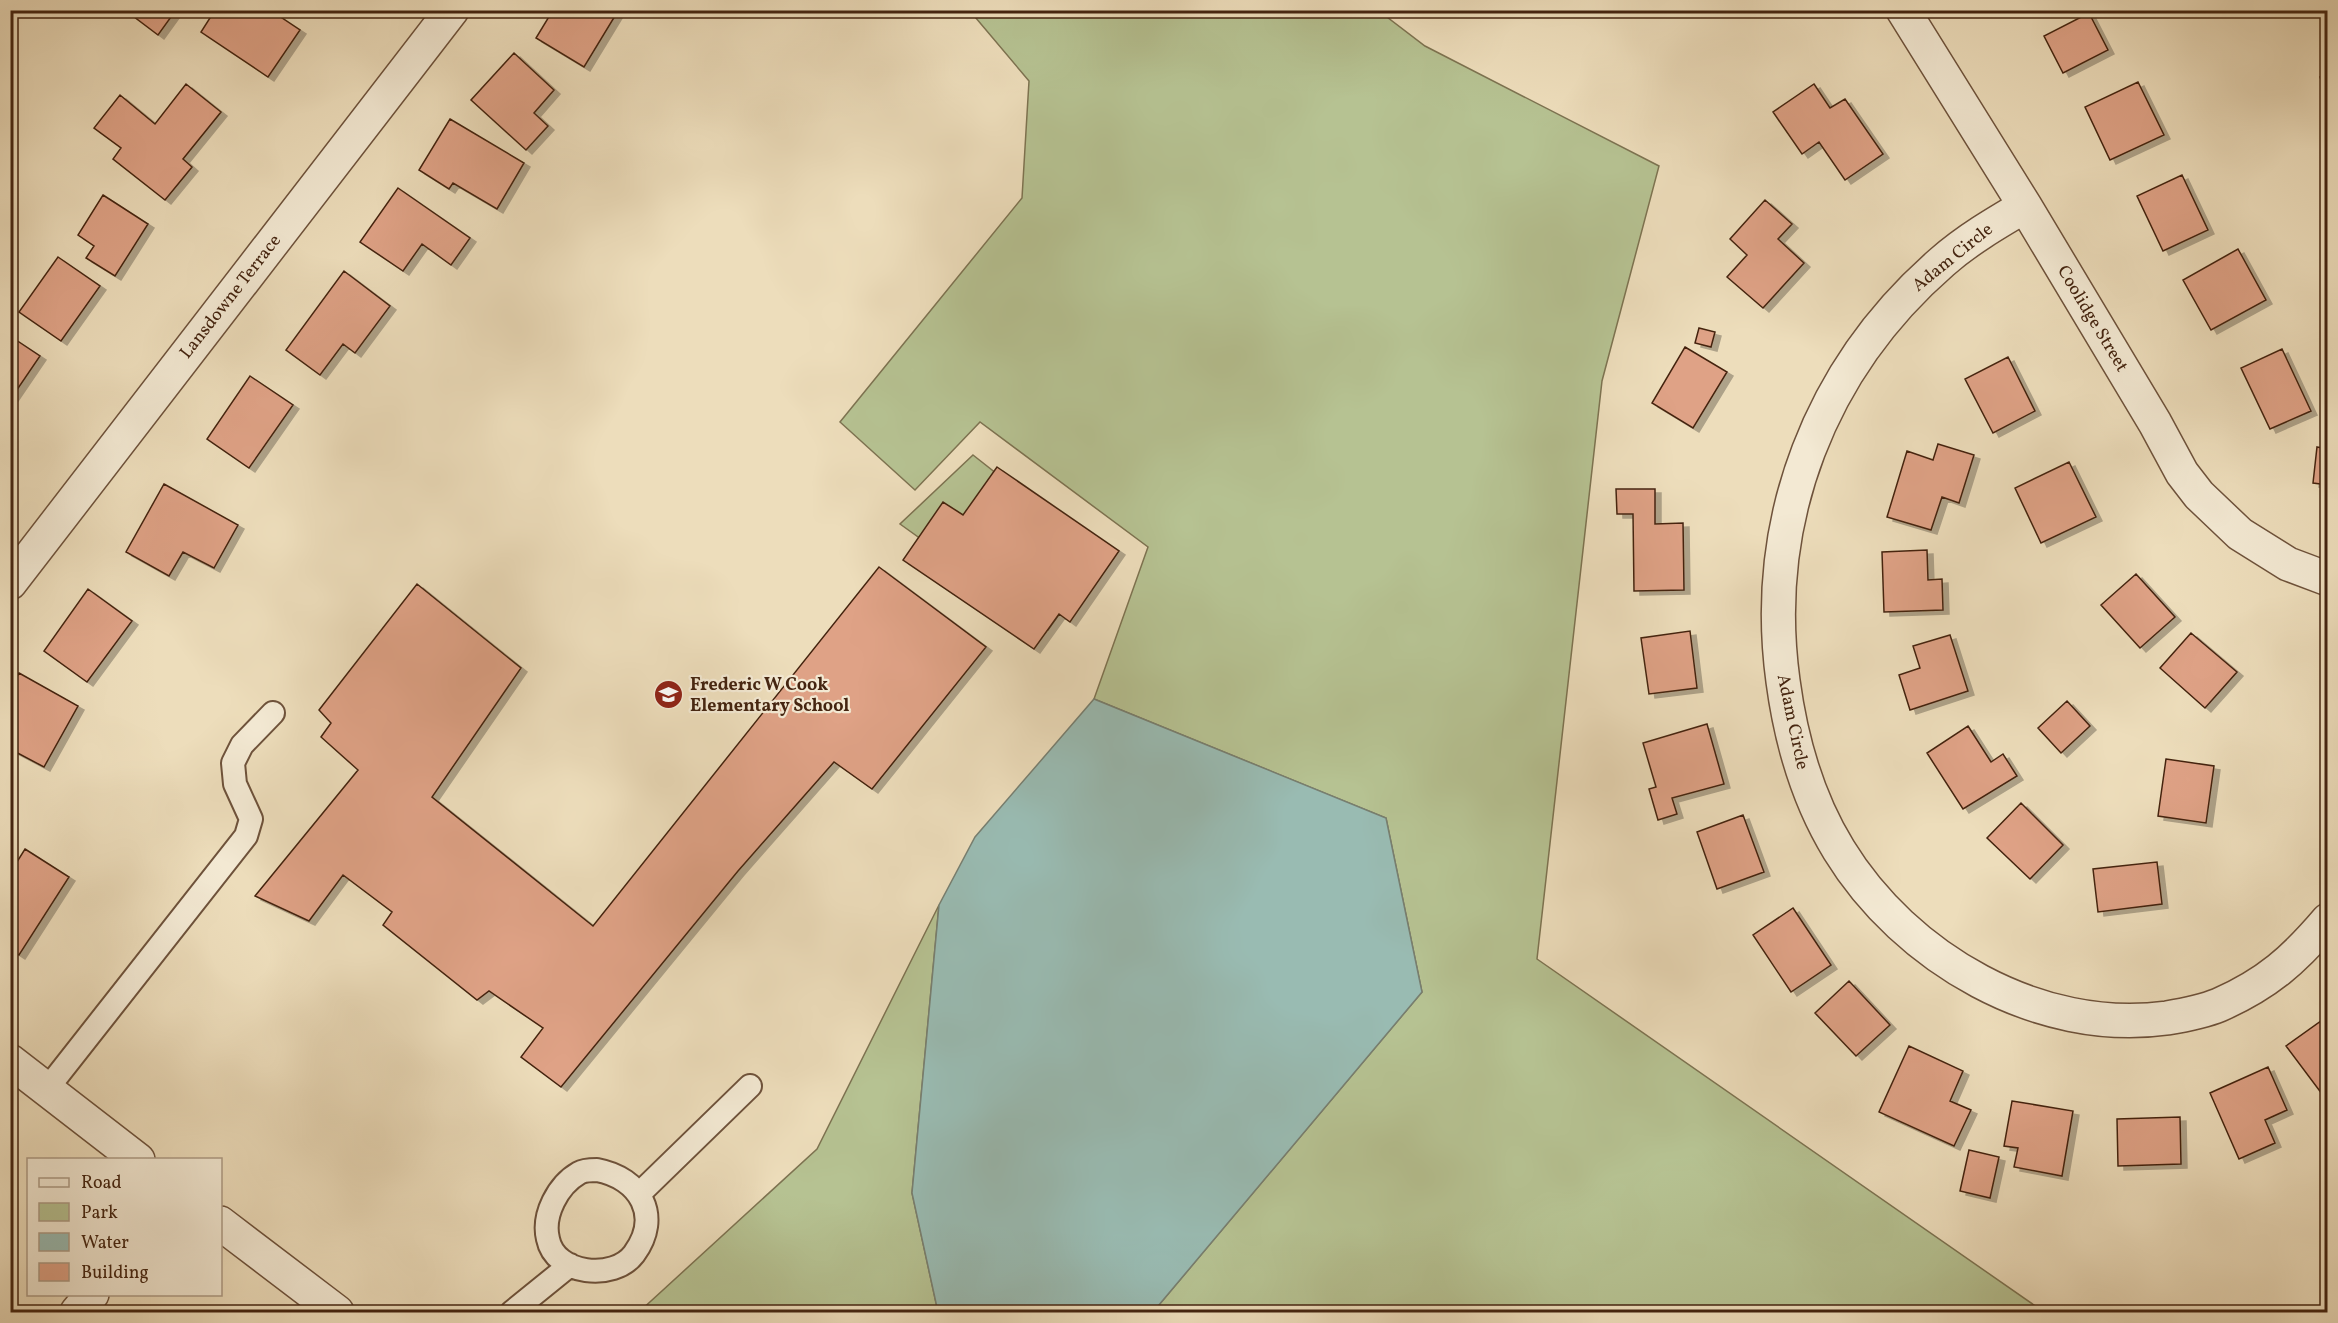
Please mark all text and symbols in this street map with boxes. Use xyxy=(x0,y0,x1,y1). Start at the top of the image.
street label: Adam Circle xyxy=(1907,218,1999,298)
street label: Lansdowne Terrace xyxy=(174,230,288,364)
street label: Coolidge Street xyxy=(2050,261,2134,377)
street label: Adam Circle xyxy=(1770,672,1814,772)
place label: Frederic W Cook Elementary School xyxy=(690,673,850,719)
school or university icon: Frederic W Cook Elementary School xyxy=(653,679,685,711)
legend xyxy=(27,1158,222,1296)
text: Road xyxy=(81,1171,122,1196)
text: Park xyxy=(81,1201,118,1226)
text: Water xyxy=(81,1231,129,1256)
text: Building xyxy=(81,1261,149,1286)

